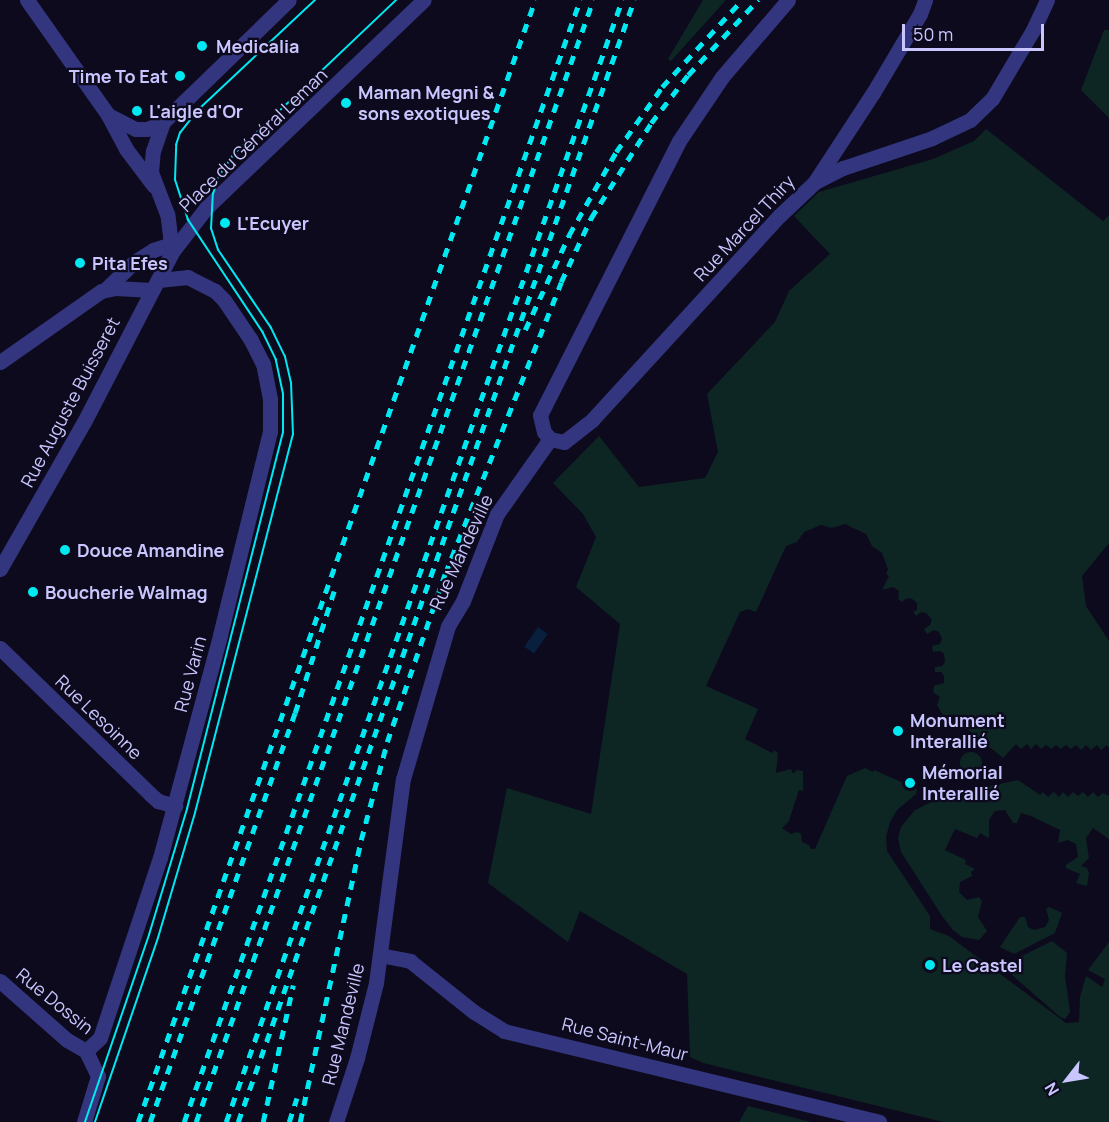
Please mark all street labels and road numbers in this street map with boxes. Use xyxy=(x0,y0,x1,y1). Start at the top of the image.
street label: Place du Général Leman xyxy=(175,64,331,216)
street label: Rue Marcel Thiry xyxy=(689,170,799,286)
street label: Rue Auguste Buisseret xyxy=(16,313,124,491)
street label: Rue Mandeville xyxy=(425,491,497,613)
street label: Rue Varin xyxy=(170,634,210,714)
street label: Rue Lesoinne xyxy=(51,670,147,764)
street label: Rue Mandeville xyxy=(317,961,369,1087)
street label: Rue Dossin xyxy=(12,963,98,1039)
street label: Rue Saint-Maur xyxy=(560,1013,690,1065)

